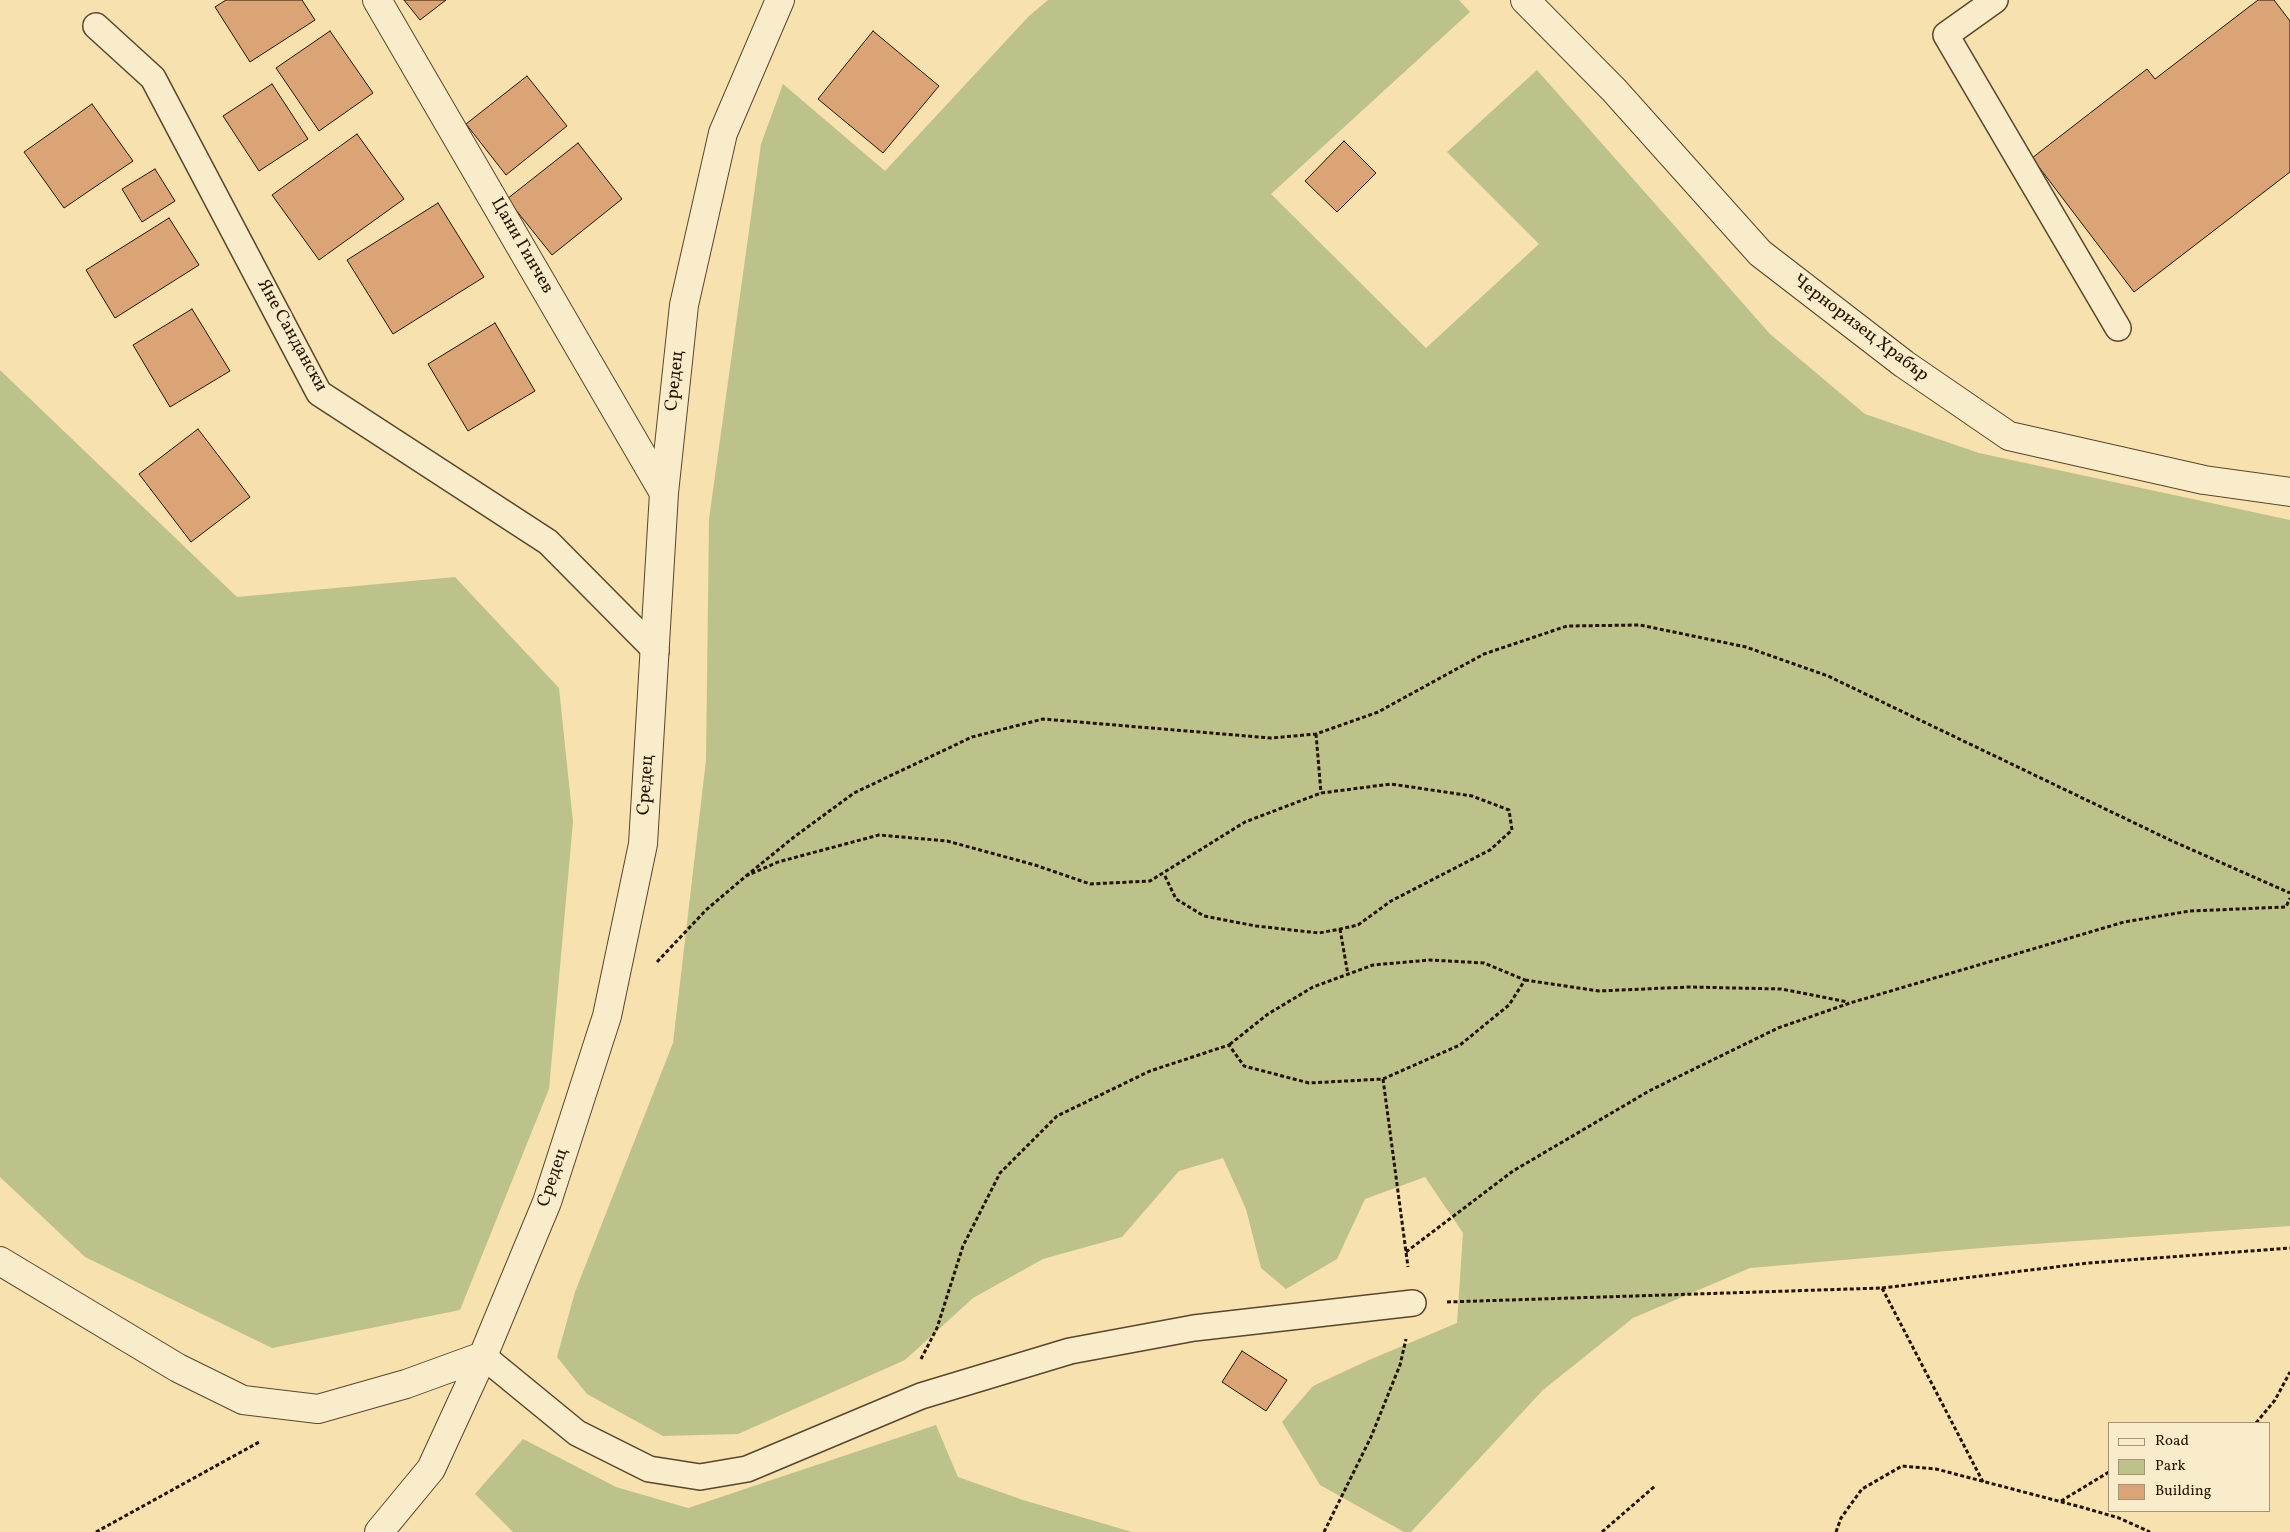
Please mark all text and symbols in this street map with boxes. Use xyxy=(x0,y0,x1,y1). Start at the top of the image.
street label: Цани Гинчев xyxy=(485,194,557,298)
street label: Черноризец Храбър xyxy=(1788,271,1932,387)
street label: Яне Сандански xyxy=(251,276,331,396)
street label: Средец xyxy=(662,350,690,412)
street label: Средец xyxy=(634,754,660,816)
street label: Средец xyxy=(534,1146,574,1210)
legend xyxy=(2108,1422,2270,1512)
text: Road xyxy=(2155,1431,2189,1452)
text: Park xyxy=(2155,1456,2186,1477)
text: Building xyxy=(2155,1481,2211,1502)

